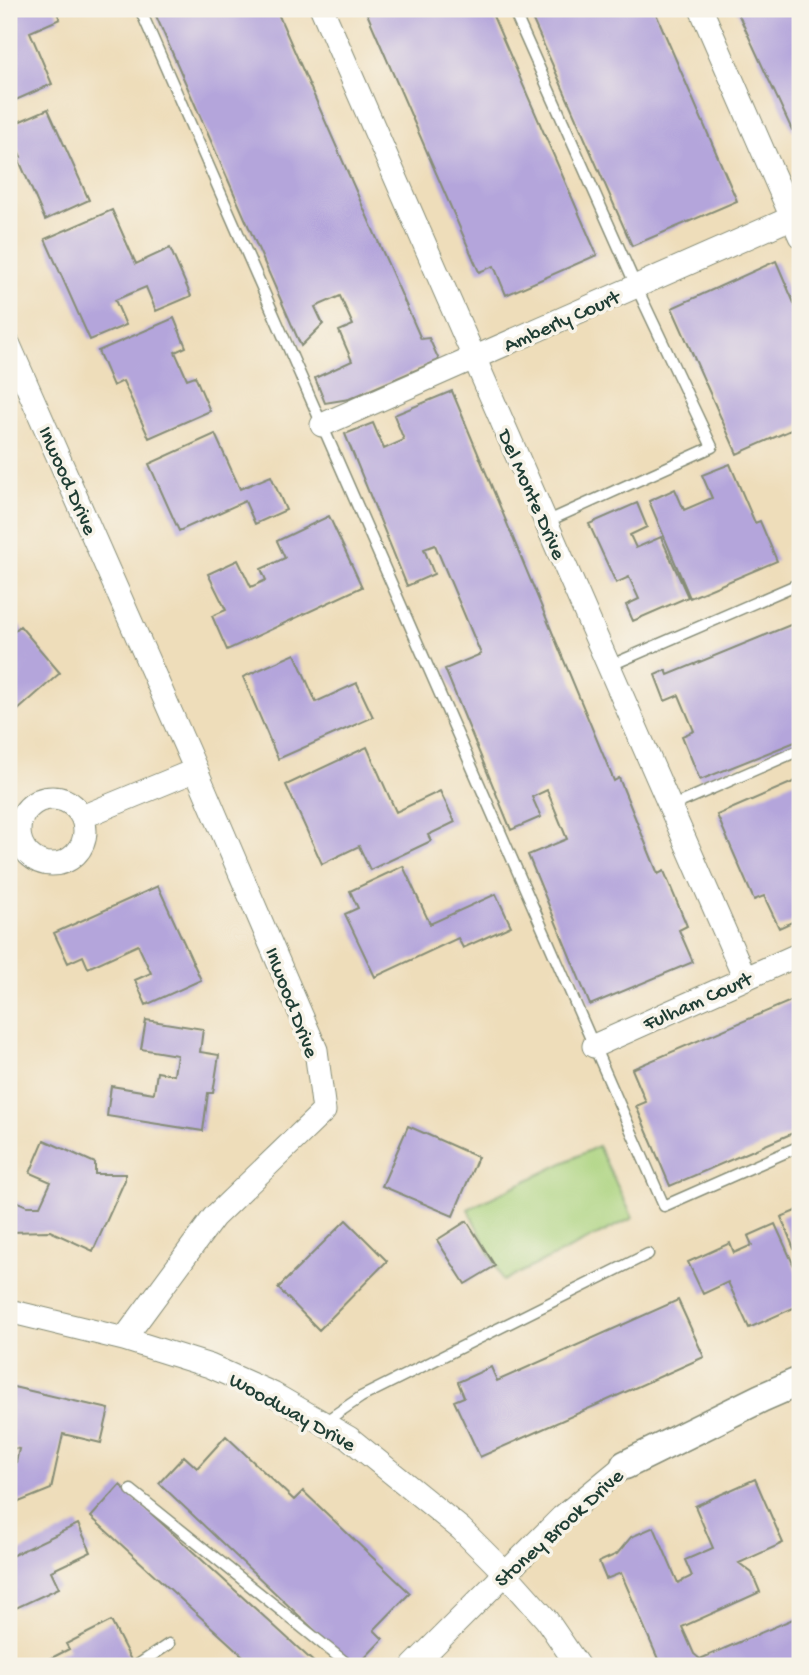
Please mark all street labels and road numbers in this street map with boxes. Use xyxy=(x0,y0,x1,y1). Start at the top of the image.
street label: Amberly Court xyxy=(500,285,627,360)
street label: Inwood Drive xyxy=(31,423,101,541)
street label: Del Monte Drive xyxy=(489,425,570,565)
street label: Inwood Drive xyxy=(257,945,323,1063)
street label: Fulham Court xyxy=(639,967,759,1039)
street label: Woodway Drive xyxy=(224,1369,360,1460)
street label: Stoney Brook Drive xyxy=(491,1464,631,1594)

